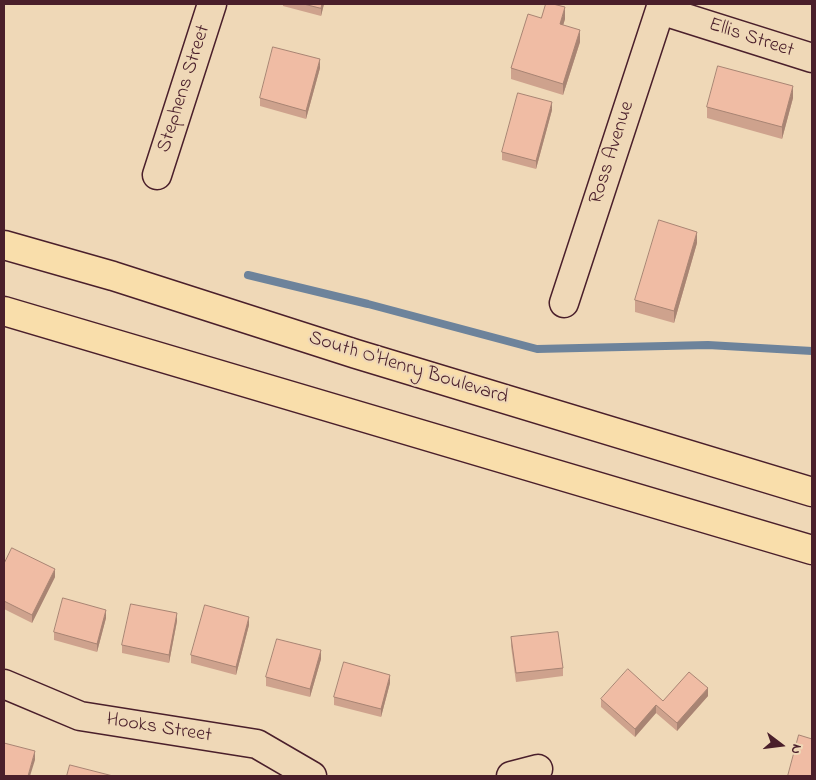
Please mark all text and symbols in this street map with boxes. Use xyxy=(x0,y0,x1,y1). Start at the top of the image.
street label: Ellis Street xyxy=(705,14,797,64)
street label: Stephens Street xyxy=(153,22,217,156)
street label: Ross Avenue xyxy=(585,99,641,207)
street label: South O'Henry Boulevard xyxy=(305,327,511,411)
street label: Hooks Street xyxy=(105,709,213,749)
north arrow xyxy=(756,720,806,770)
text: N xyxy=(785,742,807,756)

